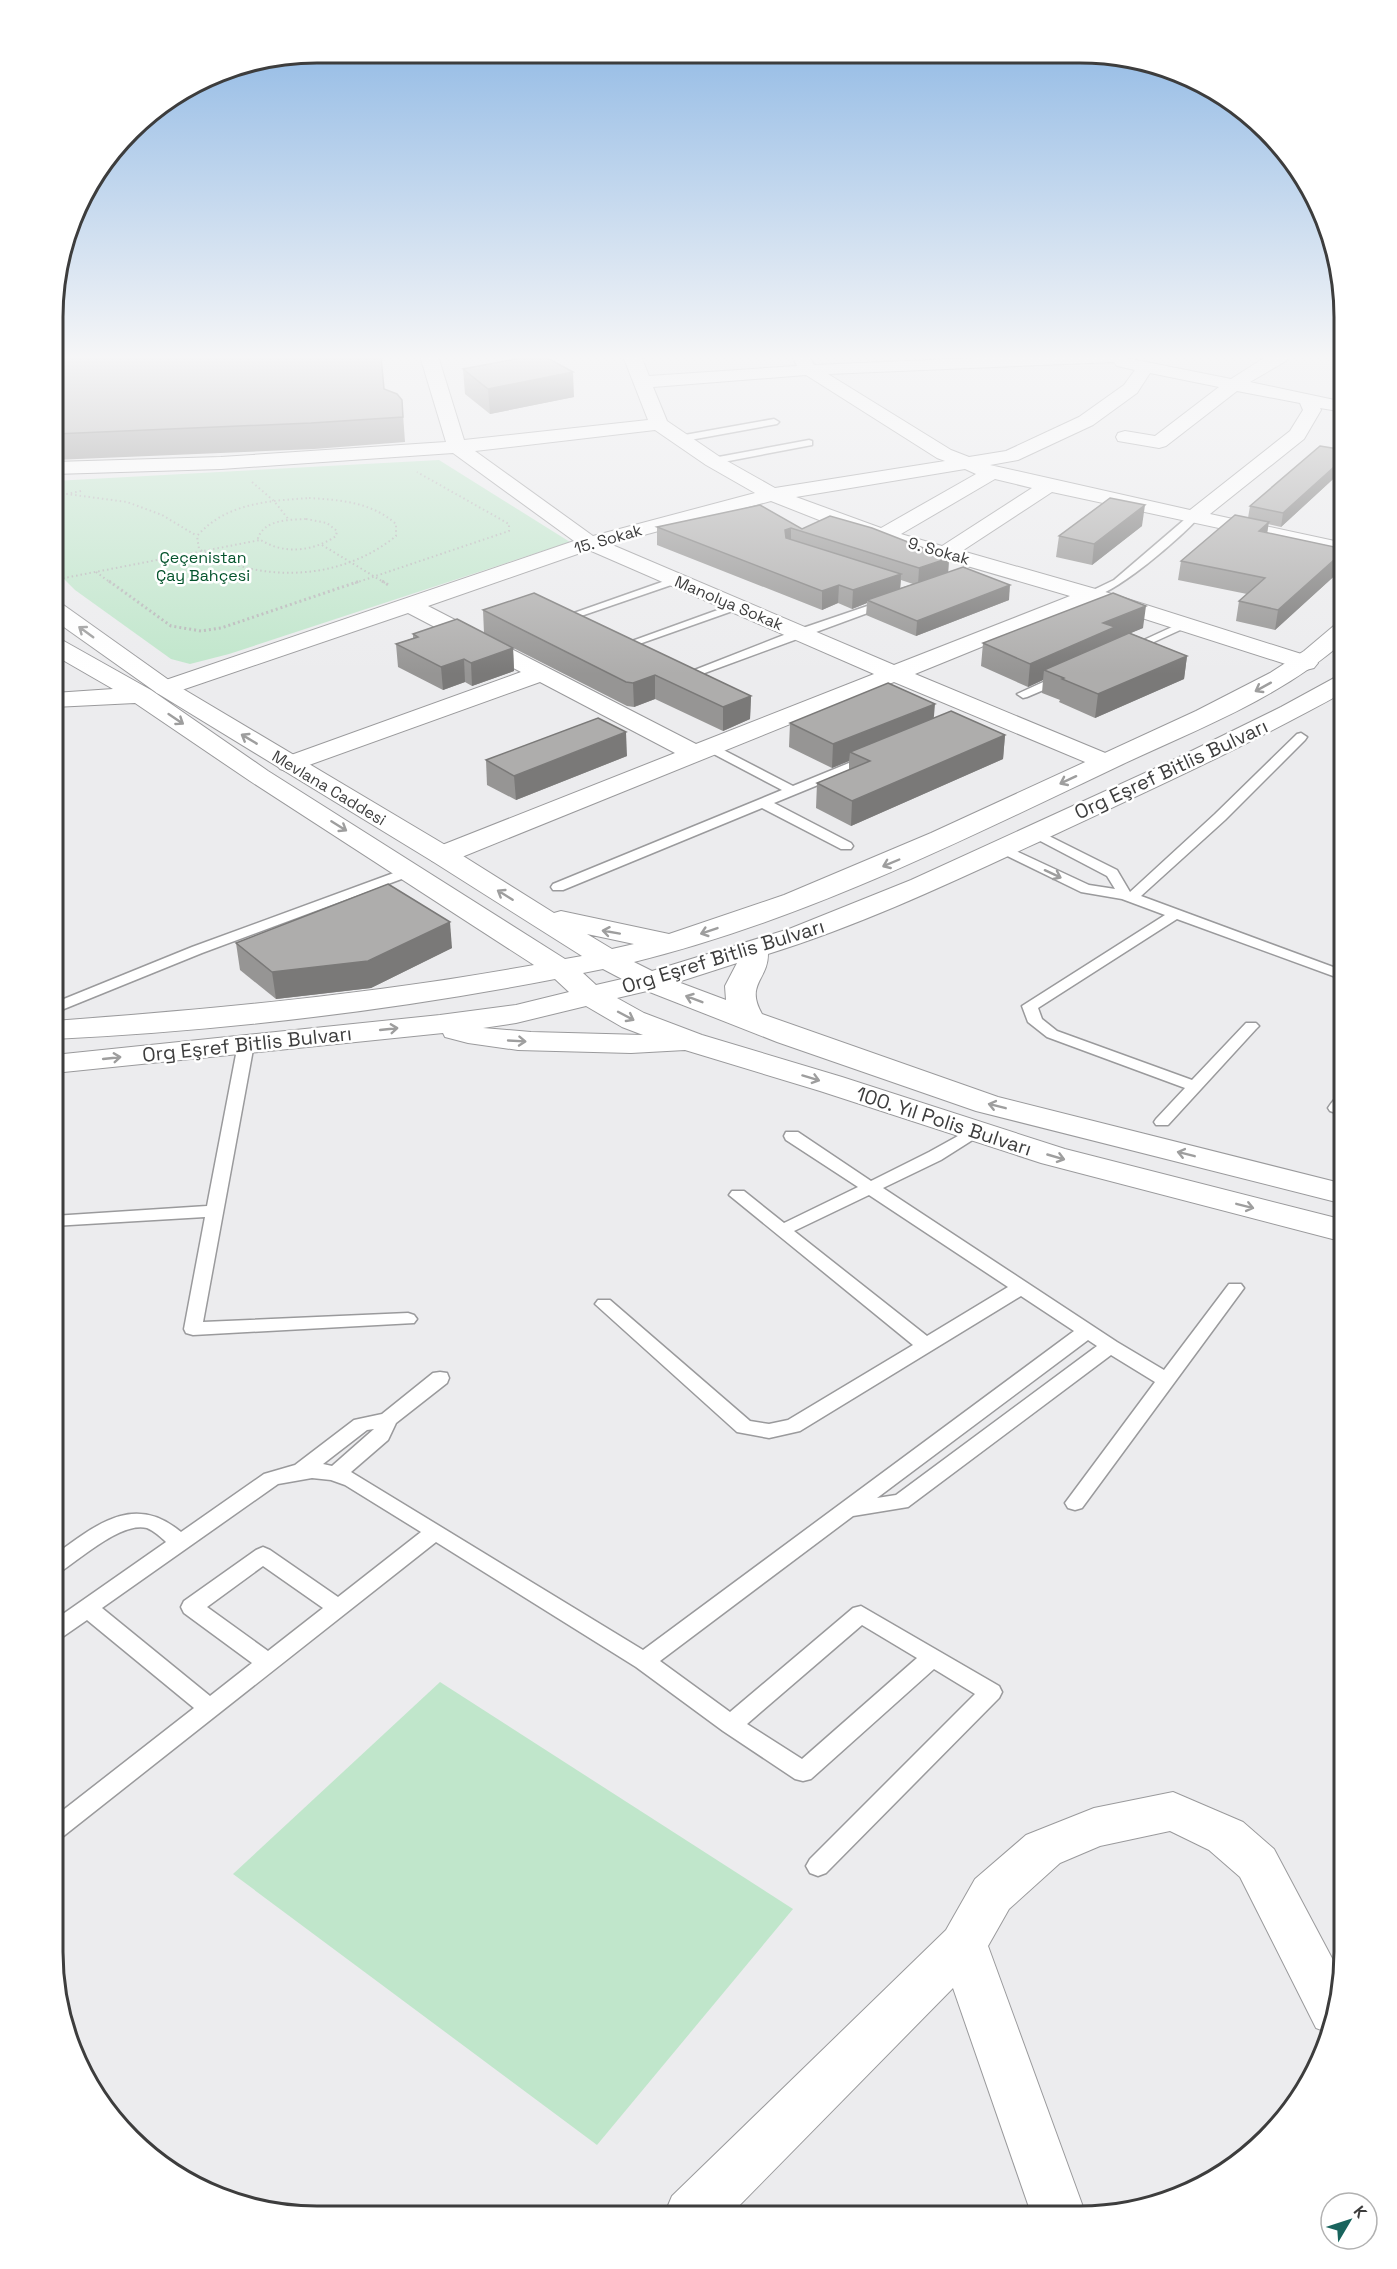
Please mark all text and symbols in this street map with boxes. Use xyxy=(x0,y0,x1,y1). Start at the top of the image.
street label: 15. Sokak xyxy=(572,519,645,559)
street label: 9. Sokak xyxy=(906,532,973,570)
park label: Çeçenistan Çay Bahçesi xyxy=(156,547,250,586)
street label: Manolya Sokak xyxy=(672,571,787,635)
one-way arrow xyxy=(79,626,95,638)
one-way arrow xyxy=(1255,681,1272,693)
one-way arrow xyxy=(167,713,183,725)
street label: Org Eşref Bitlis Bulvarı xyxy=(1070,713,1272,825)
one-way arrow xyxy=(241,733,258,745)
street label: Mevlana Caddesi xyxy=(268,746,390,830)
one-way arrow xyxy=(1059,775,1077,787)
one-way arrow xyxy=(330,820,347,833)
one-way arrow xyxy=(883,858,901,869)
one-way arrow xyxy=(1044,868,1062,880)
one-way arrow xyxy=(497,888,514,900)
street label: Org Eşref Bitlis Bulvarı xyxy=(619,913,827,999)
one-way arrow xyxy=(601,926,621,937)
one-way arrow xyxy=(700,927,719,938)
one-way arrow xyxy=(685,992,704,1003)
one-way arrow xyxy=(617,1010,634,1022)
street label: Org Eşref Bitlis Bulvarı xyxy=(141,1020,353,1068)
one-way arrow xyxy=(379,1023,399,1034)
one-way arrow xyxy=(507,1035,527,1046)
one-way arrow xyxy=(101,1052,121,1063)
one-way arrow xyxy=(801,1073,820,1084)
street label: 100. Yıl Polis Bulvarı xyxy=(853,1080,1035,1162)
one-way arrow xyxy=(987,1100,1006,1112)
one-way arrow xyxy=(1177,1148,1196,1159)
one-way arrow xyxy=(1047,1152,1066,1163)
one-way arrow xyxy=(1235,1200,1254,1212)
north arrow xyxy=(1319,2191,1379,2251)
text: K xyxy=(1349,2201,1372,2222)

